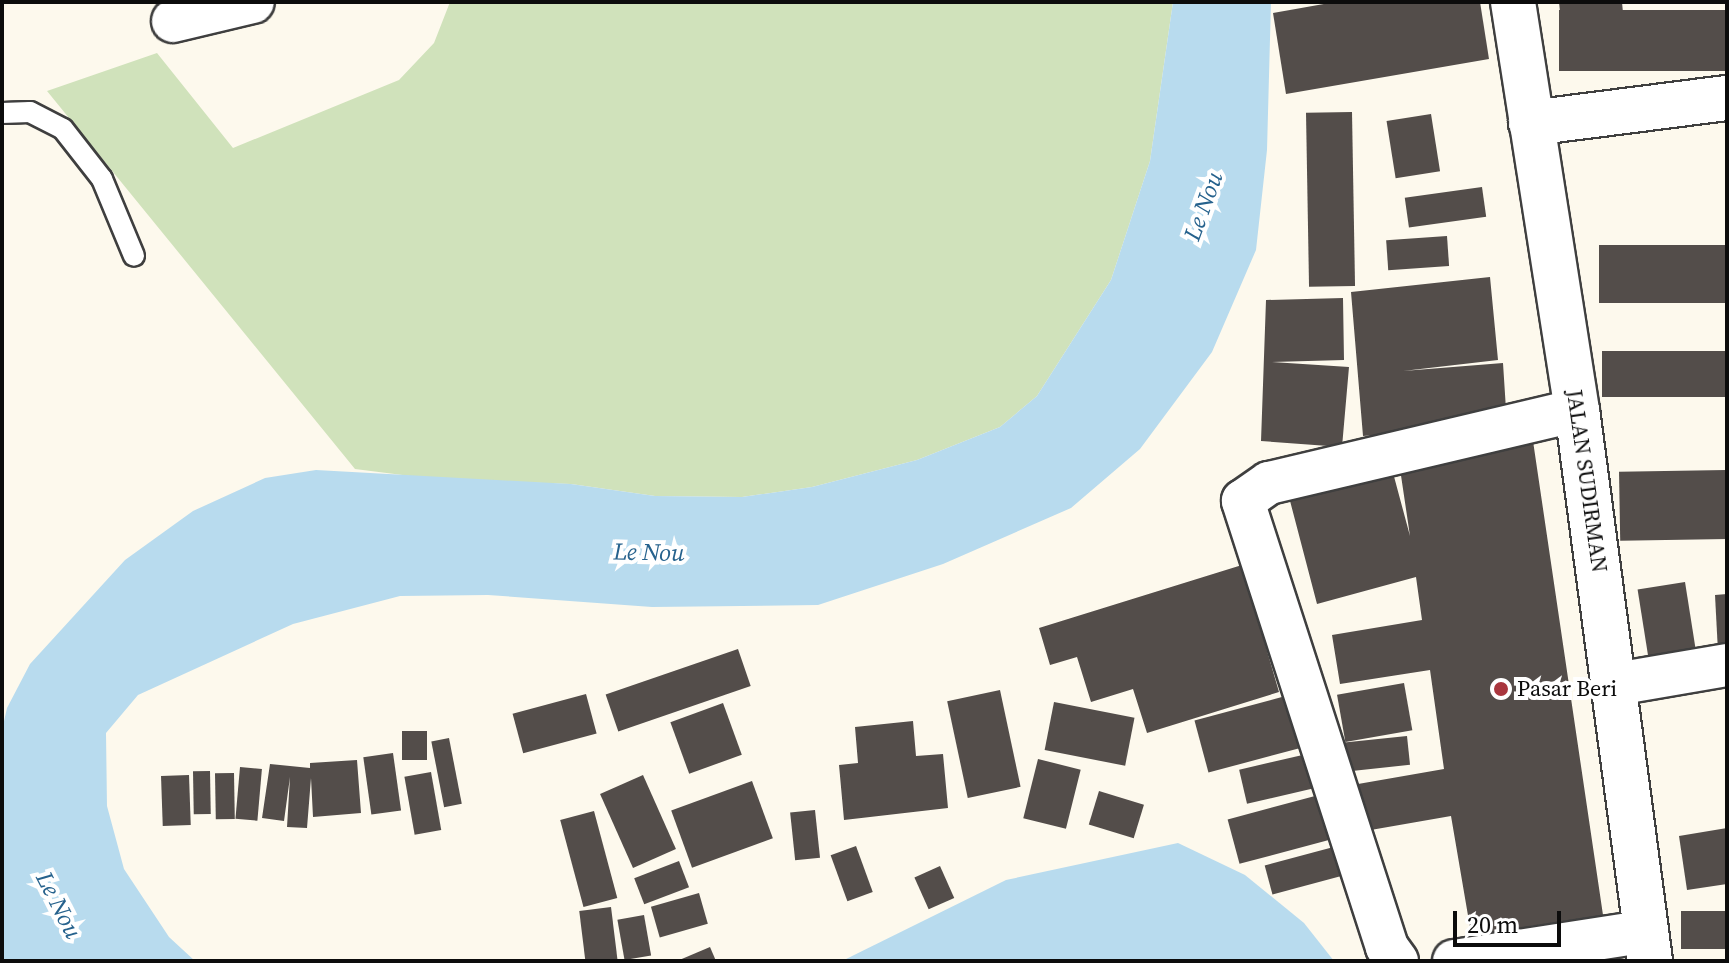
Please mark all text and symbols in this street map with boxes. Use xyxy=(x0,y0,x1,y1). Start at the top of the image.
water label: Le Nou xyxy=(1177,168,1229,244)
street label: JALAN SUDIRMAN xyxy=(1561,388,1613,574)
water label: Le Nou xyxy=(613,537,685,567)
place label: Pasar Beri xyxy=(1517,676,1617,702)
marker: Pasar Beri xyxy=(1492,680,1510,698)
water label: Le Nou xyxy=(30,867,88,943)
scale bar xyxy=(1457,895,1565,945)
text: 20 m xyxy=(1467,908,1518,941)

